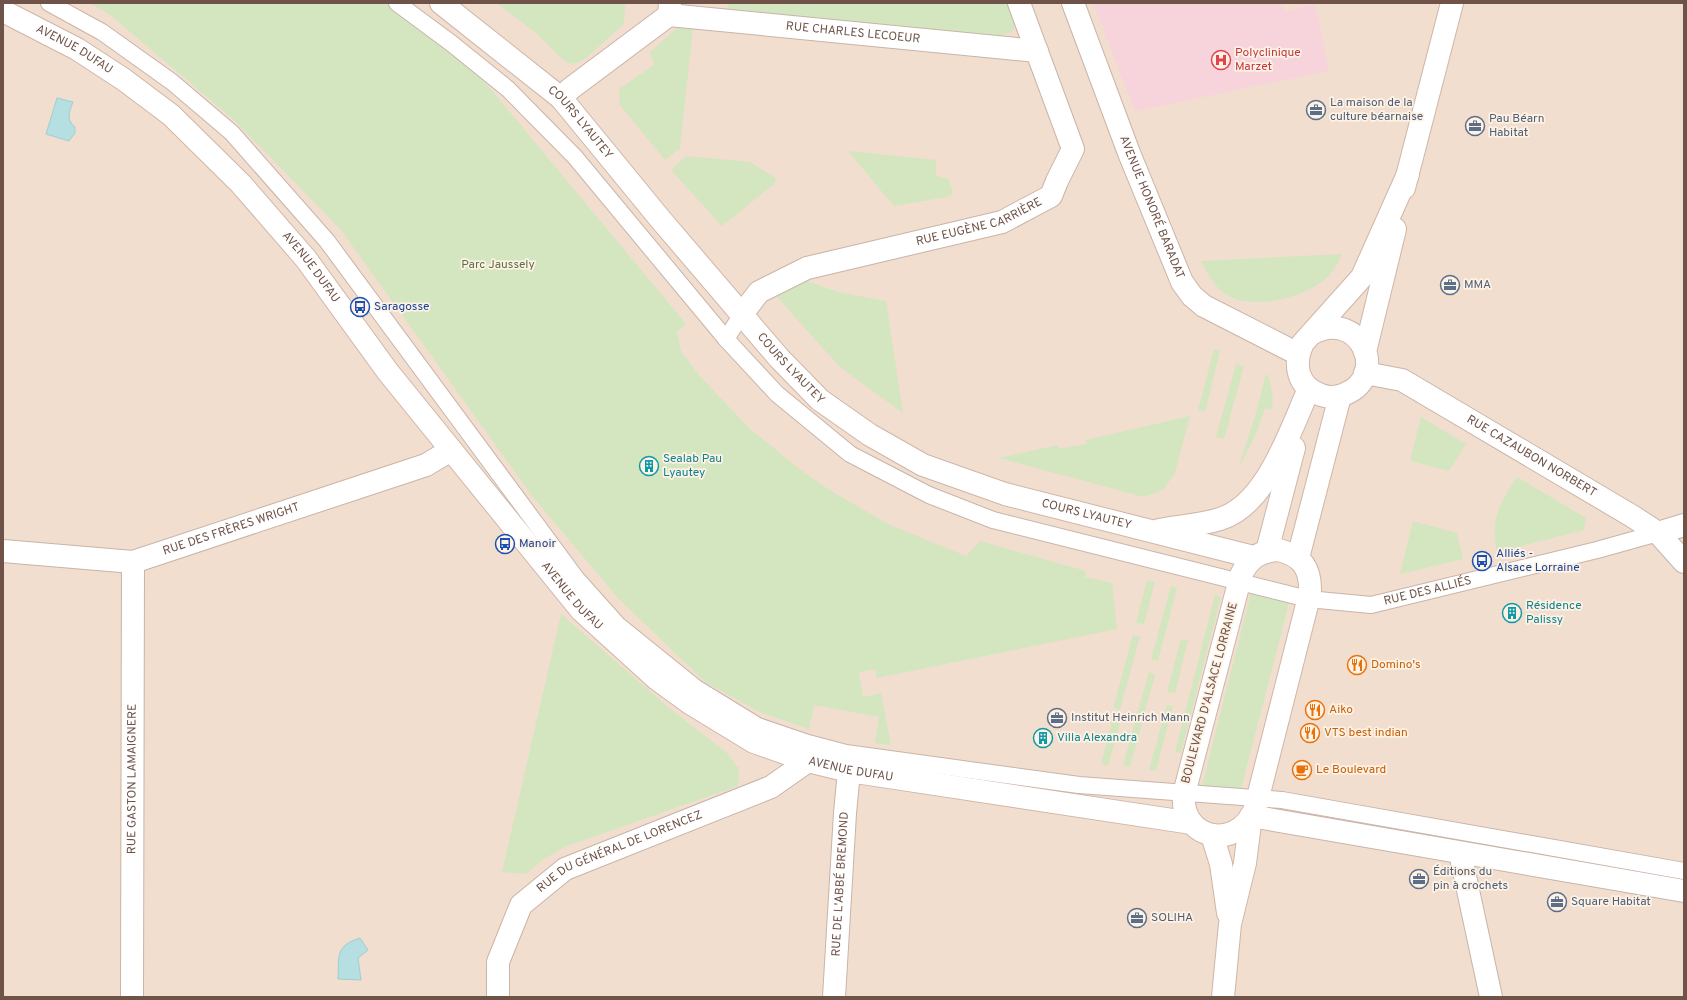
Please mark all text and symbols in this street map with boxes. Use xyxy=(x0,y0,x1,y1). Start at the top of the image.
street label: RUE CHARLES LECOEUR xyxy=(785,18,921,48)
street label: AVENUE DUFAU xyxy=(33,21,116,78)
place label: Polyclinique Marzet xyxy=(1235,45,1301,75)
hospital icon: Polyclinique Marzet xyxy=(1210,49,1232,71)
street label: COURS LYAUTEY xyxy=(544,82,616,163)
place label: La maison de la culture béarnaise xyxy=(1330,95,1423,125)
office icon: La maison de la culture béarnaise xyxy=(1305,99,1327,121)
place label: Pau Béarn Habitat xyxy=(1489,111,1544,141)
office icon: Pau Béarn Habitat xyxy=(1464,115,1486,137)
street label: AVENUE HONORÉ BARADAT xyxy=(1115,134,1188,281)
street label: RUE EUGÈNE CARRIÈRE xyxy=(914,194,1045,250)
street label: AVENUE DUFAU xyxy=(278,228,343,306)
park label: Parc Jaussely xyxy=(461,257,535,273)
office icon: MMA xyxy=(1439,274,1461,296)
place label: MMA xyxy=(1464,277,1491,293)
bus stop icon: Saragosse xyxy=(349,296,371,318)
place label: Saragosse xyxy=(374,299,429,315)
street label: COURS LYAUTEY xyxy=(753,330,828,408)
street label: RUE CAZAUBON NORBERT xyxy=(1463,412,1599,501)
place label: Sealab Pau Lyautey xyxy=(663,451,722,481)
building icon: Sealab Pau Lyautey xyxy=(638,455,660,477)
street label: COURS LYAUTEY xyxy=(1040,496,1133,534)
street label: RUE DES FRÈRES WRIGHT xyxy=(161,499,302,560)
bus stop icon: Manoir xyxy=(494,533,516,555)
place label: Manoir xyxy=(519,536,556,552)
place label: Alliés - Alsace Lorraine xyxy=(1496,546,1580,576)
bus stop icon: Alliés - Alsace Lorraine xyxy=(1471,550,1493,572)
street label: AVENUE DUFAU xyxy=(537,559,606,634)
street label: RUE DES ALLIÉS xyxy=(1382,573,1473,610)
place label: Résidence Palissy xyxy=(1526,598,1582,628)
street label: BOULEVARD D'ALSACE LORRAINE xyxy=(1178,600,1242,786)
building icon: Résidence Palissy xyxy=(1501,602,1523,624)
restaurant icon: Domino's xyxy=(1346,654,1368,676)
place label: Domino's xyxy=(1371,657,1421,673)
restaurant icon: Aiko xyxy=(1304,699,1326,721)
place label: Aiko xyxy=(1329,702,1353,718)
street label: RUE GASTON LAMAIGNERE xyxy=(124,704,141,854)
office icon: Institut Heinrich Mann xyxy=(1046,707,1068,729)
place label: Institut Heinrich Mann xyxy=(1071,710,1190,726)
restaurant icon: VTS best indian xyxy=(1299,722,1321,744)
place label: VTS best indian xyxy=(1324,725,1408,741)
building icon: Villa Alexandra xyxy=(1032,727,1054,749)
place label: Villa Alexandra xyxy=(1057,730,1137,746)
street label: AVENUE DUFAU xyxy=(807,753,894,786)
cafe icon: Le Boulevard xyxy=(1291,759,1313,781)
place label: Le Boulevard xyxy=(1316,762,1386,778)
street label: RUE DU GÉNÉRAL DE LORENCEZ xyxy=(534,807,705,897)
street label: RUE DE L'ABBÉ BREMOND xyxy=(828,811,853,957)
place label: Éditions du pin à crochets xyxy=(1433,864,1508,894)
office icon: Éditions du pin à crochets xyxy=(1408,868,1430,890)
office icon: Square Habitat xyxy=(1546,891,1568,913)
place label: Square Habitat xyxy=(1571,894,1651,910)
office icon: SOLIHA xyxy=(1126,907,1148,929)
place label: SOLIHA xyxy=(1151,910,1193,926)

